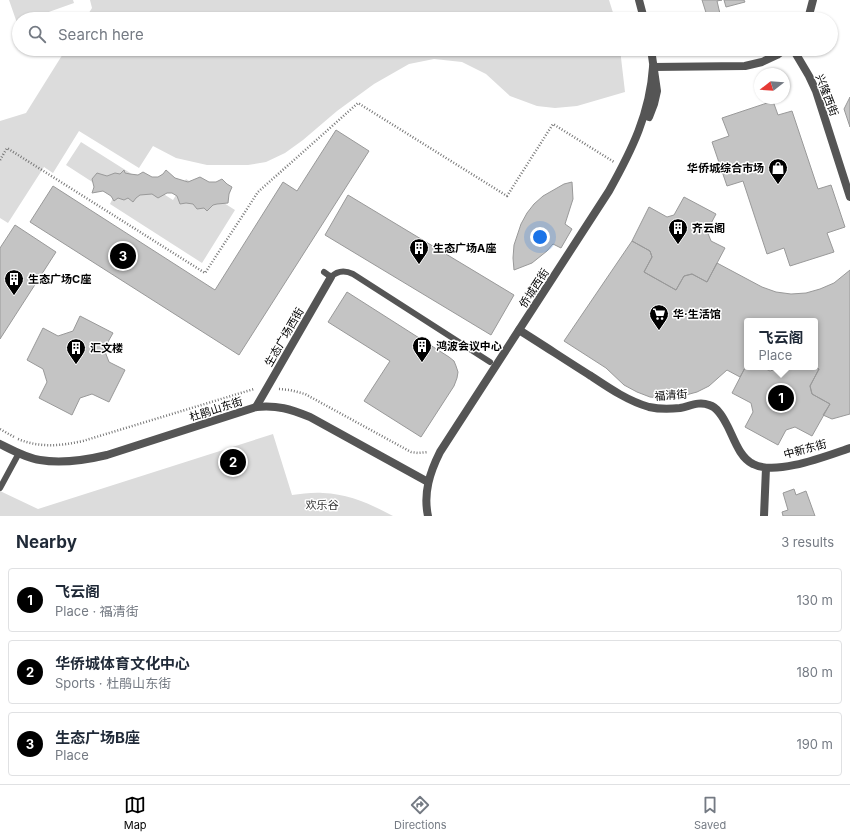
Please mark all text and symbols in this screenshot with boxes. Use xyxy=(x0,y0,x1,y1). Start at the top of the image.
search box xyxy=(12,12,838,56)
icon: search xyxy=(26,23,48,45)
text: Search here xyxy=(58,25,144,44)
north arrow xyxy=(754,68,790,104)
street label: 兴隆西街 xyxy=(813,72,841,118)
shop icon: 华侨城综合市场 xyxy=(767,157,789,185)
place label: 华侨城综合市场 xyxy=(687,161,764,175)
building icon: 齐云阁 xyxy=(667,217,689,245)
place label: 齐云阁 xyxy=(692,221,725,235)
your location xyxy=(530,227,550,247)
building icon: 生态广场A座 xyxy=(408,237,430,265)
pin: 3 xyxy=(110,241,136,271)
place label: 生态广场A座 xyxy=(433,241,496,255)
street label: 侨城西街 xyxy=(516,266,552,310)
building icon: 生态广场C座 xyxy=(3,268,25,296)
place label: 生态广场C座 xyxy=(28,272,91,286)
supermarket icon: 华·生活馆 xyxy=(648,303,670,331)
street label: 生态广场西街 xyxy=(261,305,307,369)
place label: 华·生活馆 xyxy=(673,307,721,321)
popup xyxy=(744,318,818,370)
text: 飞云阁 xyxy=(758,328,804,347)
building icon: 鸿波会议中心 xyxy=(411,335,433,363)
building icon: 汇文楼 xyxy=(65,337,87,365)
place label: 鸿波会议中心 xyxy=(436,339,502,353)
place label: 汇文楼 xyxy=(90,341,123,355)
text: Place xyxy=(758,347,792,363)
pin: 1 xyxy=(768,383,794,413)
street label: 福清街 xyxy=(654,387,688,403)
street label: 杜鹃山东街 xyxy=(188,394,244,424)
street label: 中新东街 xyxy=(782,437,828,461)
pin: 2 xyxy=(220,447,246,477)
park label: 欢乐谷 xyxy=(306,498,339,512)
text: Nearby xyxy=(16,532,77,552)
text: 3 results xyxy=(781,534,834,550)
text: 飞云阁 xyxy=(55,582,100,601)
text: 1 xyxy=(27,592,33,608)
text: 130 m xyxy=(796,592,833,608)
text: Place · 福清街 xyxy=(55,603,139,619)
text: 华侨城体育文化中心 xyxy=(55,654,190,673)
text: 2 xyxy=(26,664,34,680)
text: 180 m xyxy=(796,664,833,680)
text: Sports · 杜鹃山东街 xyxy=(55,675,171,691)
text: 生态广场B座 xyxy=(55,728,140,747)
text: 3 xyxy=(26,736,34,752)
text: 190 m xyxy=(796,736,833,752)
text: Place xyxy=(55,747,89,763)
tab: Map xyxy=(124,794,147,832)
tab: Directions xyxy=(394,794,447,832)
tab: Saved xyxy=(694,794,726,832)

